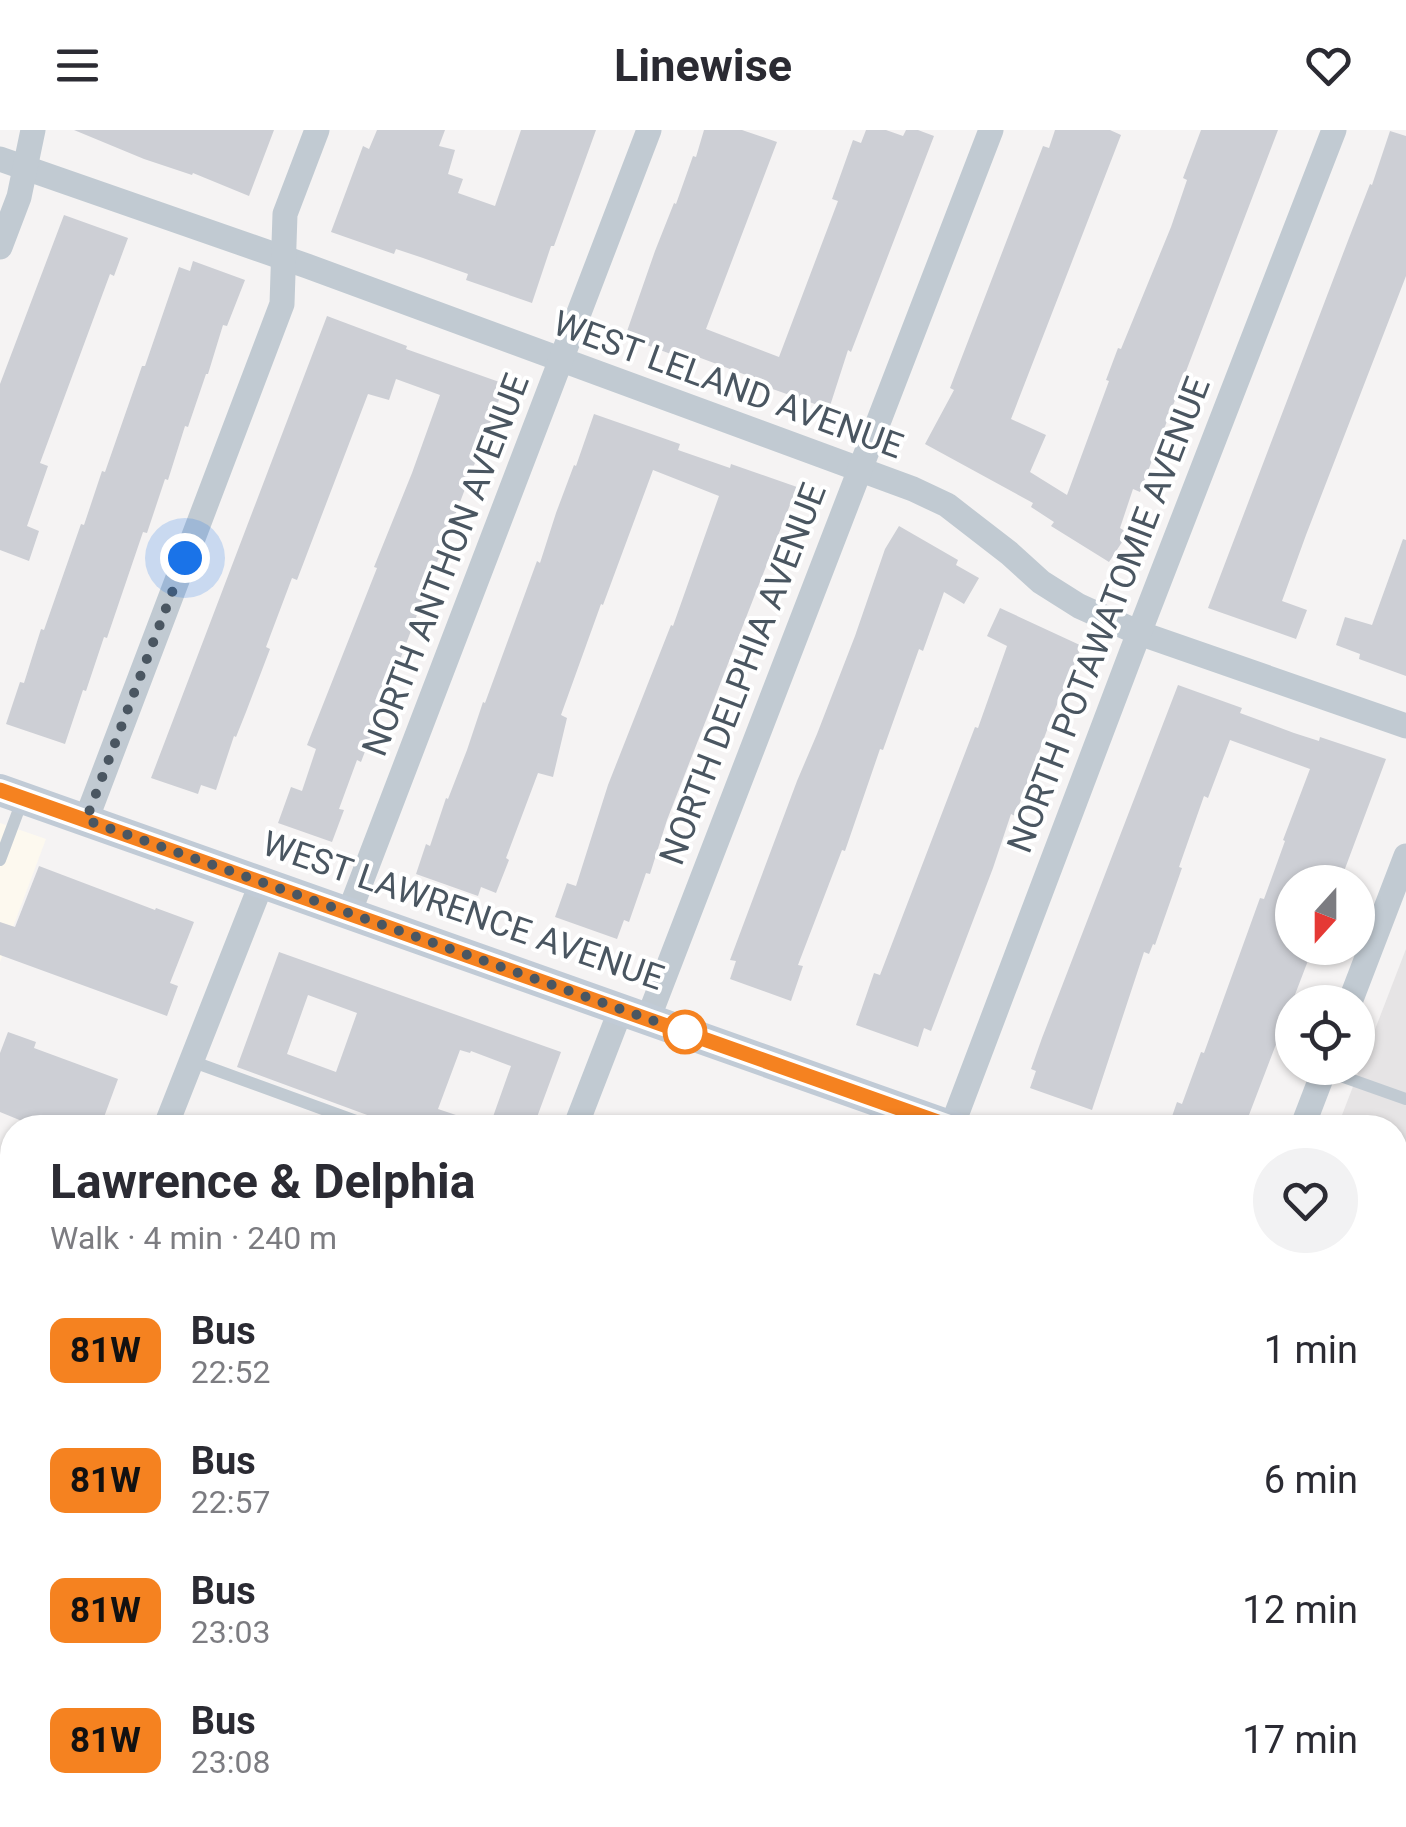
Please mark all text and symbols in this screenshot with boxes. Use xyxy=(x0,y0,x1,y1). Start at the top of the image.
icon: menu xyxy=(50,38,105,93)
icon: heart xyxy=(1301,38,1356,93)
text: Linewise xyxy=(614,39,792,92)
street label: WEST LELAND AVENUE xyxy=(548,303,908,467)
street label: NORTH ANTHON AVENUE xyxy=(354,368,538,762)
street label: NORTH POTAWATOMIE AVENUE xyxy=(999,372,1219,858)
street label: NORTH DELPHIA AVENUE xyxy=(651,478,835,870)
your location xyxy=(160,533,210,583)
street label: WEST LAWRENCE AVENUE xyxy=(257,823,669,999)
north arrow xyxy=(1275,865,1375,965)
map controls xyxy=(1275,865,1375,1085)
button: locate xyxy=(1275,985,1375,1085)
unlabelled marker xyxy=(664,1011,706,1053)
button: heart xyxy=(1253,1148,1358,1253)
text: Lawrence & Delphia xyxy=(50,1153,475,1210)
text: Walk · 4 min · 240 m xyxy=(50,1219,337,1257)
text: Bus xyxy=(191,1309,256,1353)
text: 1 min xyxy=(1264,1328,1358,1372)
text: 81W xyxy=(70,1330,141,1371)
text: 22:52 xyxy=(191,1353,270,1391)
text: Bus xyxy=(191,1439,256,1483)
text: 6 min xyxy=(1264,1458,1358,1502)
text: 81W xyxy=(70,1460,141,1501)
text: 22:57 xyxy=(191,1483,270,1521)
text: Bus xyxy=(191,1569,256,1613)
text: 12 min xyxy=(1242,1588,1358,1632)
text: 81W xyxy=(70,1590,141,1631)
text: 23:03 xyxy=(191,1613,270,1651)
text: Bus xyxy=(191,1699,256,1743)
text: 17 min xyxy=(1242,1718,1358,1762)
text: 81W xyxy=(70,1720,141,1761)
text: 23:08 xyxy=(191,1743,270,1781)

